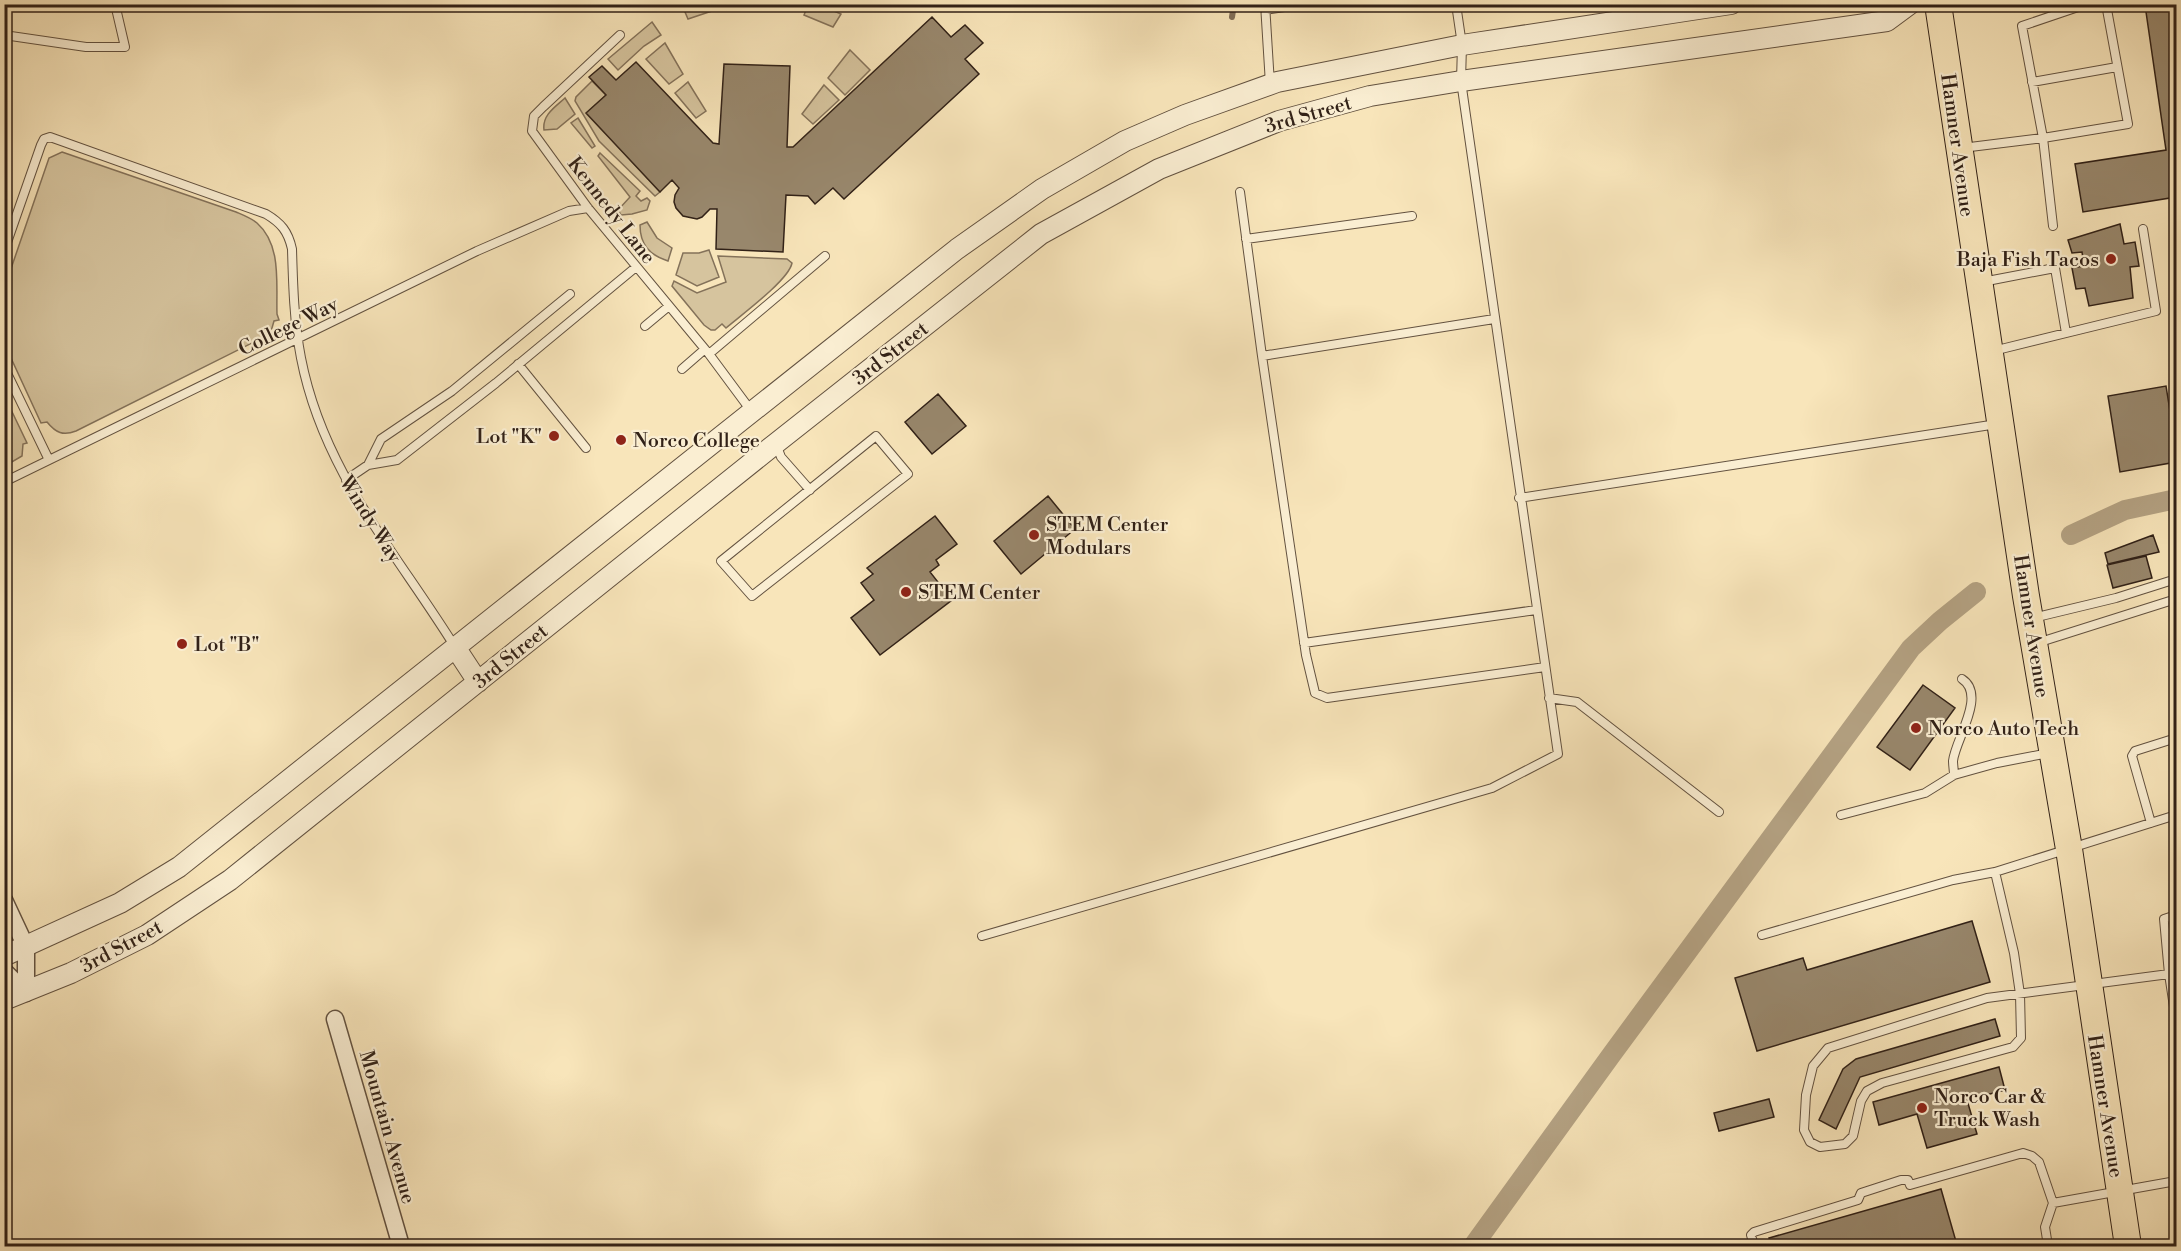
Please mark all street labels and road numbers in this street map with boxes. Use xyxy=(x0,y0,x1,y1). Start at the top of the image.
street label: Hamner Avenue xyxy=(1934,72,1979,218)
street label: 3rd Street xyxy=(1262,91,1355,140)
street label: Kennedy Lane xyxy=(561,152,660,270)
street label: College Way xyxy=(235,292,343,362)
street label: 3rd Street xyxy=(848,317,934,392)
street label: Windy Way xyxy=(333,471,406,568)
street label: Hamner Avenue xyxy=(2007,553,2054,699)
street label: 3rd Street xyxy=(468,619,554,695)
street label: 3rd Street xyxy=(76,915,167,979)
street label: Hamner Avenue xyxy=(2081,1033,2128,1179)
street label: Mountain Avenue xyxy=(353,1048,420,1207)

